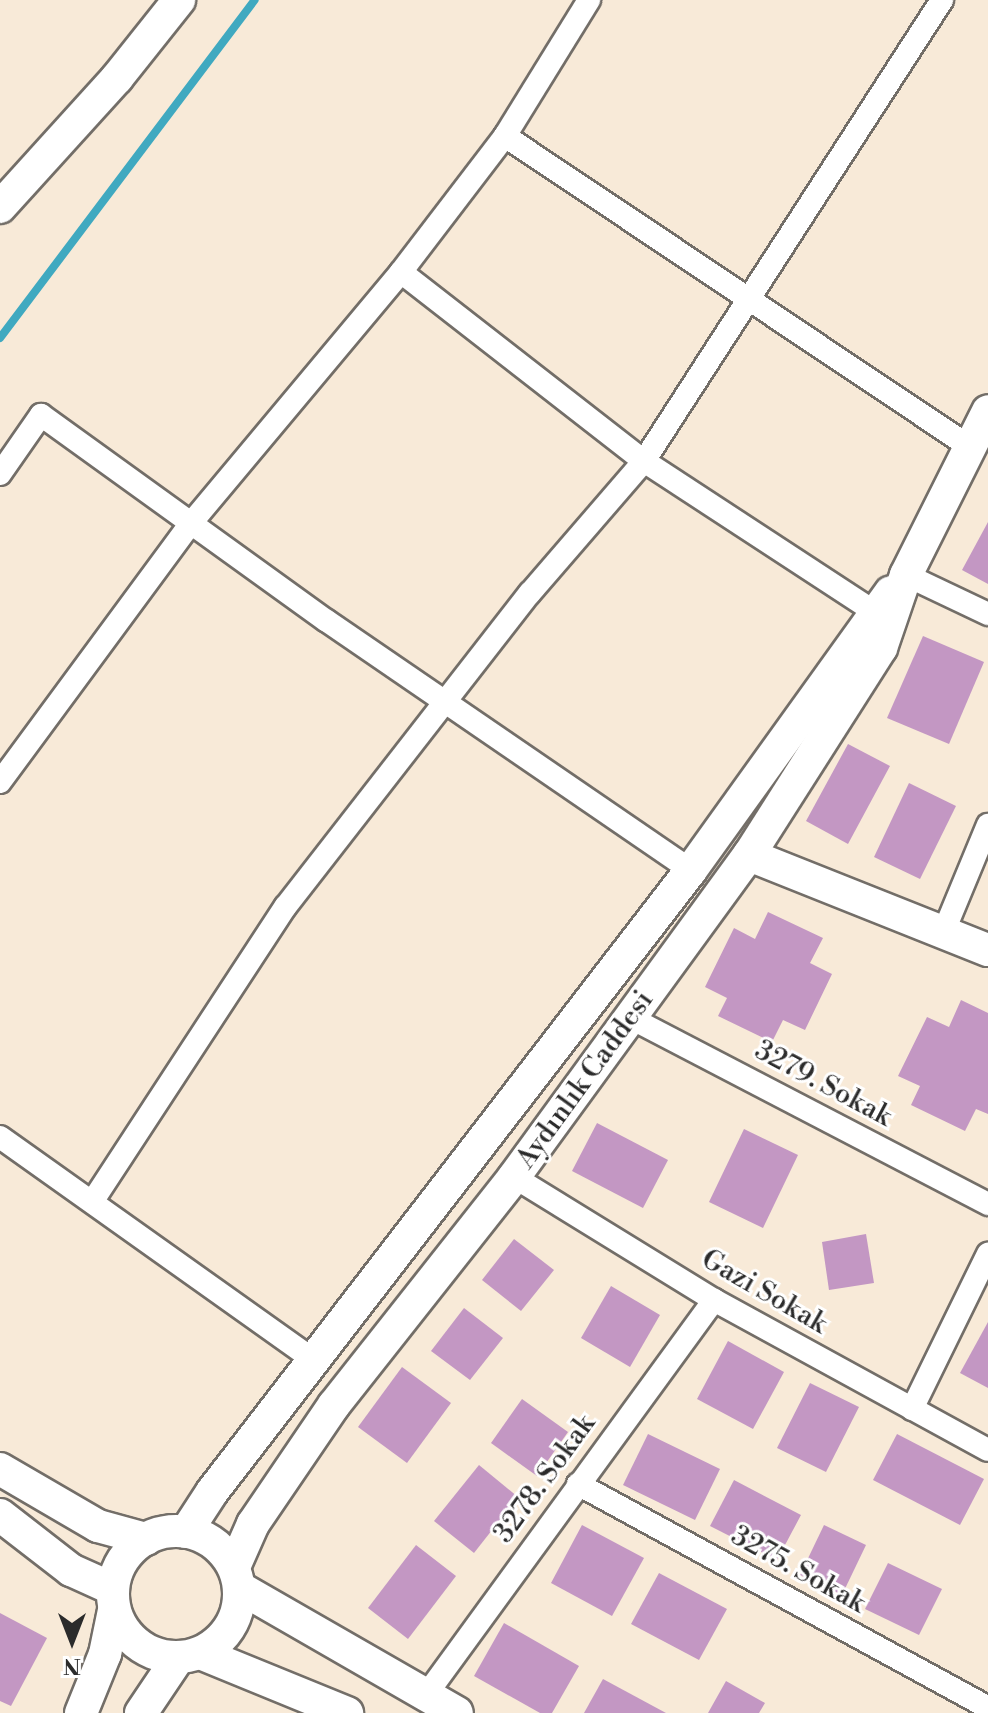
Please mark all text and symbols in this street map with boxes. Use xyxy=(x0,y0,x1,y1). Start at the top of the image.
street label: Aydınlık Caddesi xyxy=(509,985,661,1175)
street label: 3279. Sokak xyxy=(749,1034,897,1134)
street label: Gazi Sokak xyxy=(695,1243,833,1341)
street label: 3278. Sokak xyxy=(487,1408,603,1550)
street label: 3275. Sokak xyxy=(725,1519,871,1621)
north arrow xyxy=(32,1601,112,1681)
text: N xyxy=(63,1652,81,1679)

